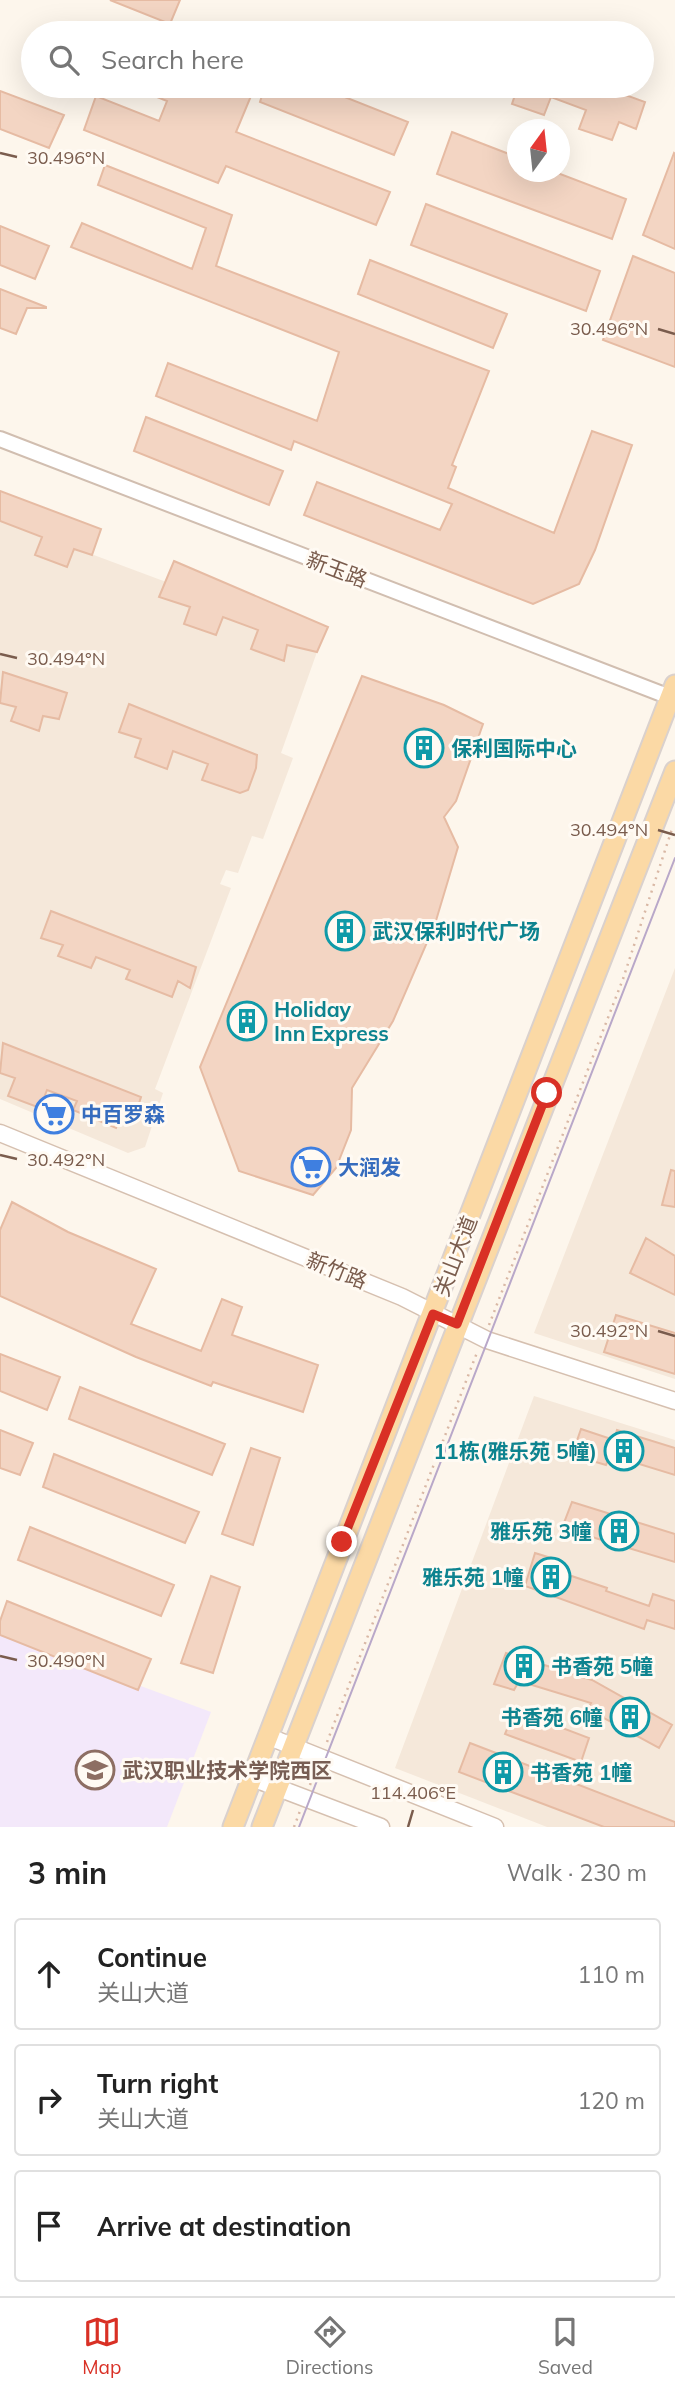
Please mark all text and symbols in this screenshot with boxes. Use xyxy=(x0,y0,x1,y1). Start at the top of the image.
search box xyxy=(21,21,654,98)
icon: search xyxy=(45,41,83,79)
text: Search here xyxy=(101,43,244,76)
north arrow xyxy=(507,119,570,182)
text: 30.496°N xyxy=(27,146,105,169)
text: 30.496°N xyxy=(570,317,648,340)
street label: 新玉路 xyxy=(303,546,371,592)
text: 30.494°N xyxy=(27,647,105,670)
building icon: 保利国际中心 xyxy=(403,727,445,769)
place label: 保利国际中心 xyxy=(451,735,577,761)
text: 30.494°N xyxy=(570,818,648,841)
building icon: 武汉保利时代广场 xyxy=(324,910,366,952)
place label: 武汉保利时代广场 xyxy=(372,918,540,944)
place label: Holiday Inn Express xyxy=(274,996,389,1046)
building icon: Holiday Inn Express xyxy=(226,1000,268,1042)
route start xyxy=(531,1077,562,1108)
supermarket icon: 中百罗森 xyxy=(33,1093,75,1135)
place label: 中百罗森 xyxy=(81,1101,165,1127)
supermarket icon: 大润发 xyxy=(290,1146,332,1188)
text: 30.492°N xyxy=(27,1148,105,1171)
place label: 大润发 xyxy=(338,1154,401,1180)
street label: 关山大道 xyxy=(428,1212,482,1300)
street label: 新竹路 xyxy=(303,1246,371,1294)
text: 30.492°N xyxy=(570,1319,648,1342)
building icon: 11栋(雅乐苑 5幢) xyxy=(603,1430,645,1472)
place label: 11栋(雅乐苑 5幢) xyxy=(433,1438,597,1464)
building icon: 雅乐苑 3幢 xyxy=(598,1510,640,1552)
place label: 雅乐苑 3幢 xyxy=(490,1518,592,1544)
route end xyxy=(326,1526,357,1557)
building icon: 雅乐苑 1幢 xyxy=(530,1556,572,1598)
place label: 雅乐苑 1幢 xyxy=(422,1564,524,1590)
building icon: 书香苑 5幢 xyxy=(503,1645,545,1687)
text: 30.490°N xyxy=(27,1649,105,1672)
place label: 书香苑 5幢 xyxy=(551,1653,653,1679)
building icon: 书香苑 6幢 xyxy=(609,1696,651,1738)
place label: 书香苑 6幢 xyxy=(501,1704,603,1730)
school or university icon: 武汉职业技术学院西区 xyxy=(74,1749,116,1791)
building icon: 书香苑 1幢 xyxy=(482,1751,524,1793)
place label: 武汉职业技术学院西区 xyxy=(122,1757,332,1783)
place label: 书香苑 1幢 xyxy=(530,1759,632,1785)
text: 114.406°E xyxy=(370,1781,456,1804)
text: 3 min xyxy=(28,1854,107,1892)
text: Walk · 230 m xyxy=(507,1858,647,1887)
text: Continue xyxy=(97,1941,207,1974)
icon: ahead xyxy=(30,1955,68,1993)
text: 110 m xyxy=(577,1960,645,1989)
text: 关山大道 xyxy=(97,1978,189,2007)
text: Turn right xyxy=(97,2067,218,2100)
icon: right xyxy=(30,2081,68,2119)
text: 120 m xyxy=(577,2086,645,2115)
text: 关山大道 xyxy=(97,2104,189,2133)
icon: arrive xyxy=(30,2207,68,2245)
text: Arrive at destination xyxy=(97,2210,352,2243)
tab: Map xyxy=(82,2313,121,2379)
tab: Directions xyxy=(286,2313,374,2379)
tab: Saved xyxy=(538,2313,593,2379)

